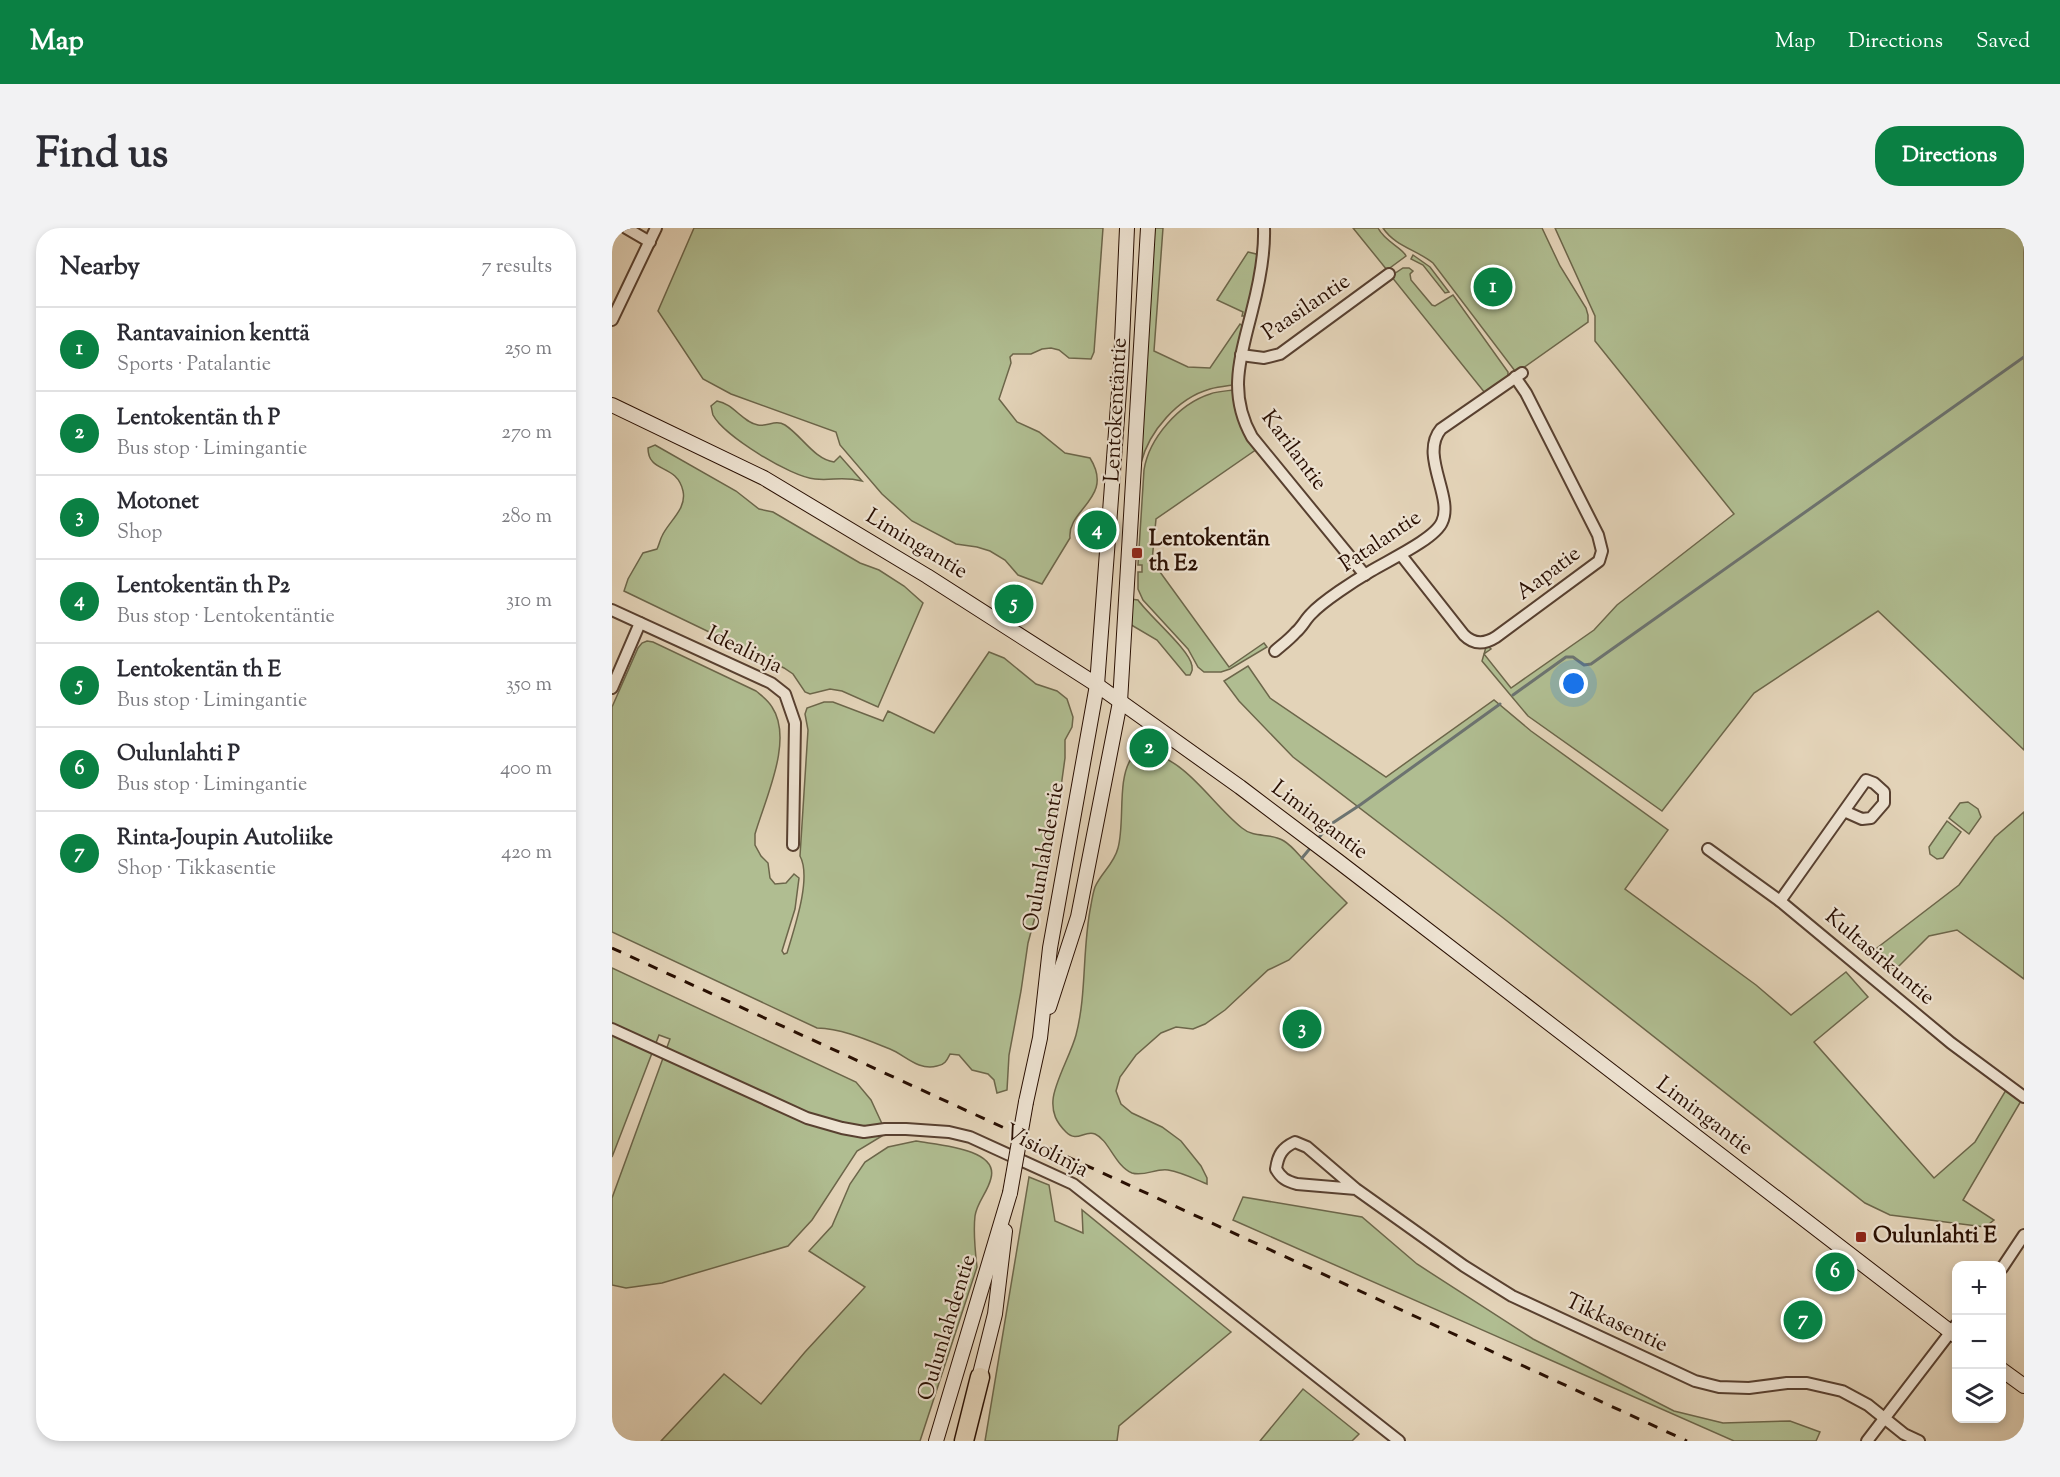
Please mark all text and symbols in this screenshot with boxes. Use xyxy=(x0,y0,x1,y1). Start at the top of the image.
text: Map xyxy=(30,22,84,62)
text: Map xyxy=(1775,27,1815,57)
text: Directions xyxy=(1848,27,1943,57)
text: Saved xyxy=(1976,27,2030,57)
text: Find us xyxy=(36,126,168,186)
button: Directions xyxy=(1875,126,2024,186)
text: Nearby xyxy=(60,249,140,286)
text: 7 results xyxy=(481,253,552,282)
pin: 1 xyxy=(1474,264,1512,310)
street label: Paasilantie xyxy=(1256,267,1358,349)
text: Rantavainion kenttä xyxy=(117,319,310,351)
text: 1 xyxy=(76,335,83,364)
text: 250 m xyxy=(504,335,552,364)
street label: Lentokentäntie xyxy=(1097,337,1137,483)
text: Sports · Patalantie xyxy=(117,351,271,380)
text: Lentokentän th P xyxy=(117,403,280,435)
street label: Karilantie xyxy=(1252,404,1334,498)
text: 2 xyxy=(75,419,84,448)
text: 270 m xyxy=(502,419,552,448)
text: Bus stop · Limingantie xyxy=(117,435,307,464)
text: Motonet xyxy=(117,487,199,519)
street label: Limingantie xyxy=(859,502,973,588)
text: 3 xyxy=(75,503,84,532)
text: 280 m xyxy=(501,503,552,532)
street label: Patalantie xyxy=(1334,503,1428,581)
pin: 4 xyxy=(1078,508,1116,552)
text: Shop xyxy=(117,519,162,548)
place label: Lentokentän th E2 xyxy=(1149,524,1270,581)
street label: Aapatie xyxy=(1510,539,1588,609)
marker: Lentokentän th E2 xyxy=(1130,546,1144,560)
text: Lentokentän th P2 xyxy=(117,571,290,603)
pin: 5 xyxy=(994,582,1034,626)
text: 4 xyxy=(74,587,85,616)
text: 310 m xyxy=(506,587,552,616)
text: Bus stop · Lentokentäntie xyxy=(117,603,335,632)
street label: Idealinja xyxy=(701,619,787,683)
text: Lentokentän th E xyxy=(117,655,281,687)
your location xyxy=(1559,669,1588,698)
text: 5 xyxy=(76,671,83,700)
text: 350 m xyxy=(506,671,552,700)
text: Bus stop · Limingantie xyxy=(117,687,307,716)
pin: 2 xyxy=(1130,726,1168,770)
text: Oulunlahti P xyxy=(117,739,240,771)
text: 6 xyxy=(75,755,84,784)
text: 400 m xyxy=(500,755,552,784)
text: Bus stop · Limingantie xyxy=(117,771,307,800)
street label: Limingantie xyxy=(1264,774,1374,868)
street label: Oulunlahdentie xyxy=(1016,780,1074,934)
text: Rinta-Joupin Autoliike xyxy=(117,823,333,855)
text: 7 xyxy=(74,839,85,868)
text: 420 m xyxy=(501,839,552,868)
text: Shop · Tikkasentie xyxy=(117,855,276,884)
street label: Kultasirkuntie xyxy=(1817,902,1941,1014)
pin: 3 xyxy=(1282,1006,1322,1052)
street label: Limingantie xyxy=(1649,1070,1759,1164)
street label: Visiolinja xyxy=(998,1117,1094,1187)
place label: Oulunlahti E xyxy=(1873,1221,1997,1253)
marker: Oulunlahti E xyxy=(1854,1230,1868,1244)
pin: 6 xyxy=(1816,1250,1854,1294)
street label: Oulunlahdentie xyxy=(911,1251,985,1405)
map controls xyxy=(1952,1261,2006,1423)
button: + xyxy=(1952,1261,2006,1315)
street label: Tikkasentie xyxy=(1559,1286,1673,1362)
pin: 7 xyxy=(1784,1298,1822,1342)
button: − xyxy=(1952,1315,2006,1369)
button: layers xyxy=(1952,1369,2006,1423)

